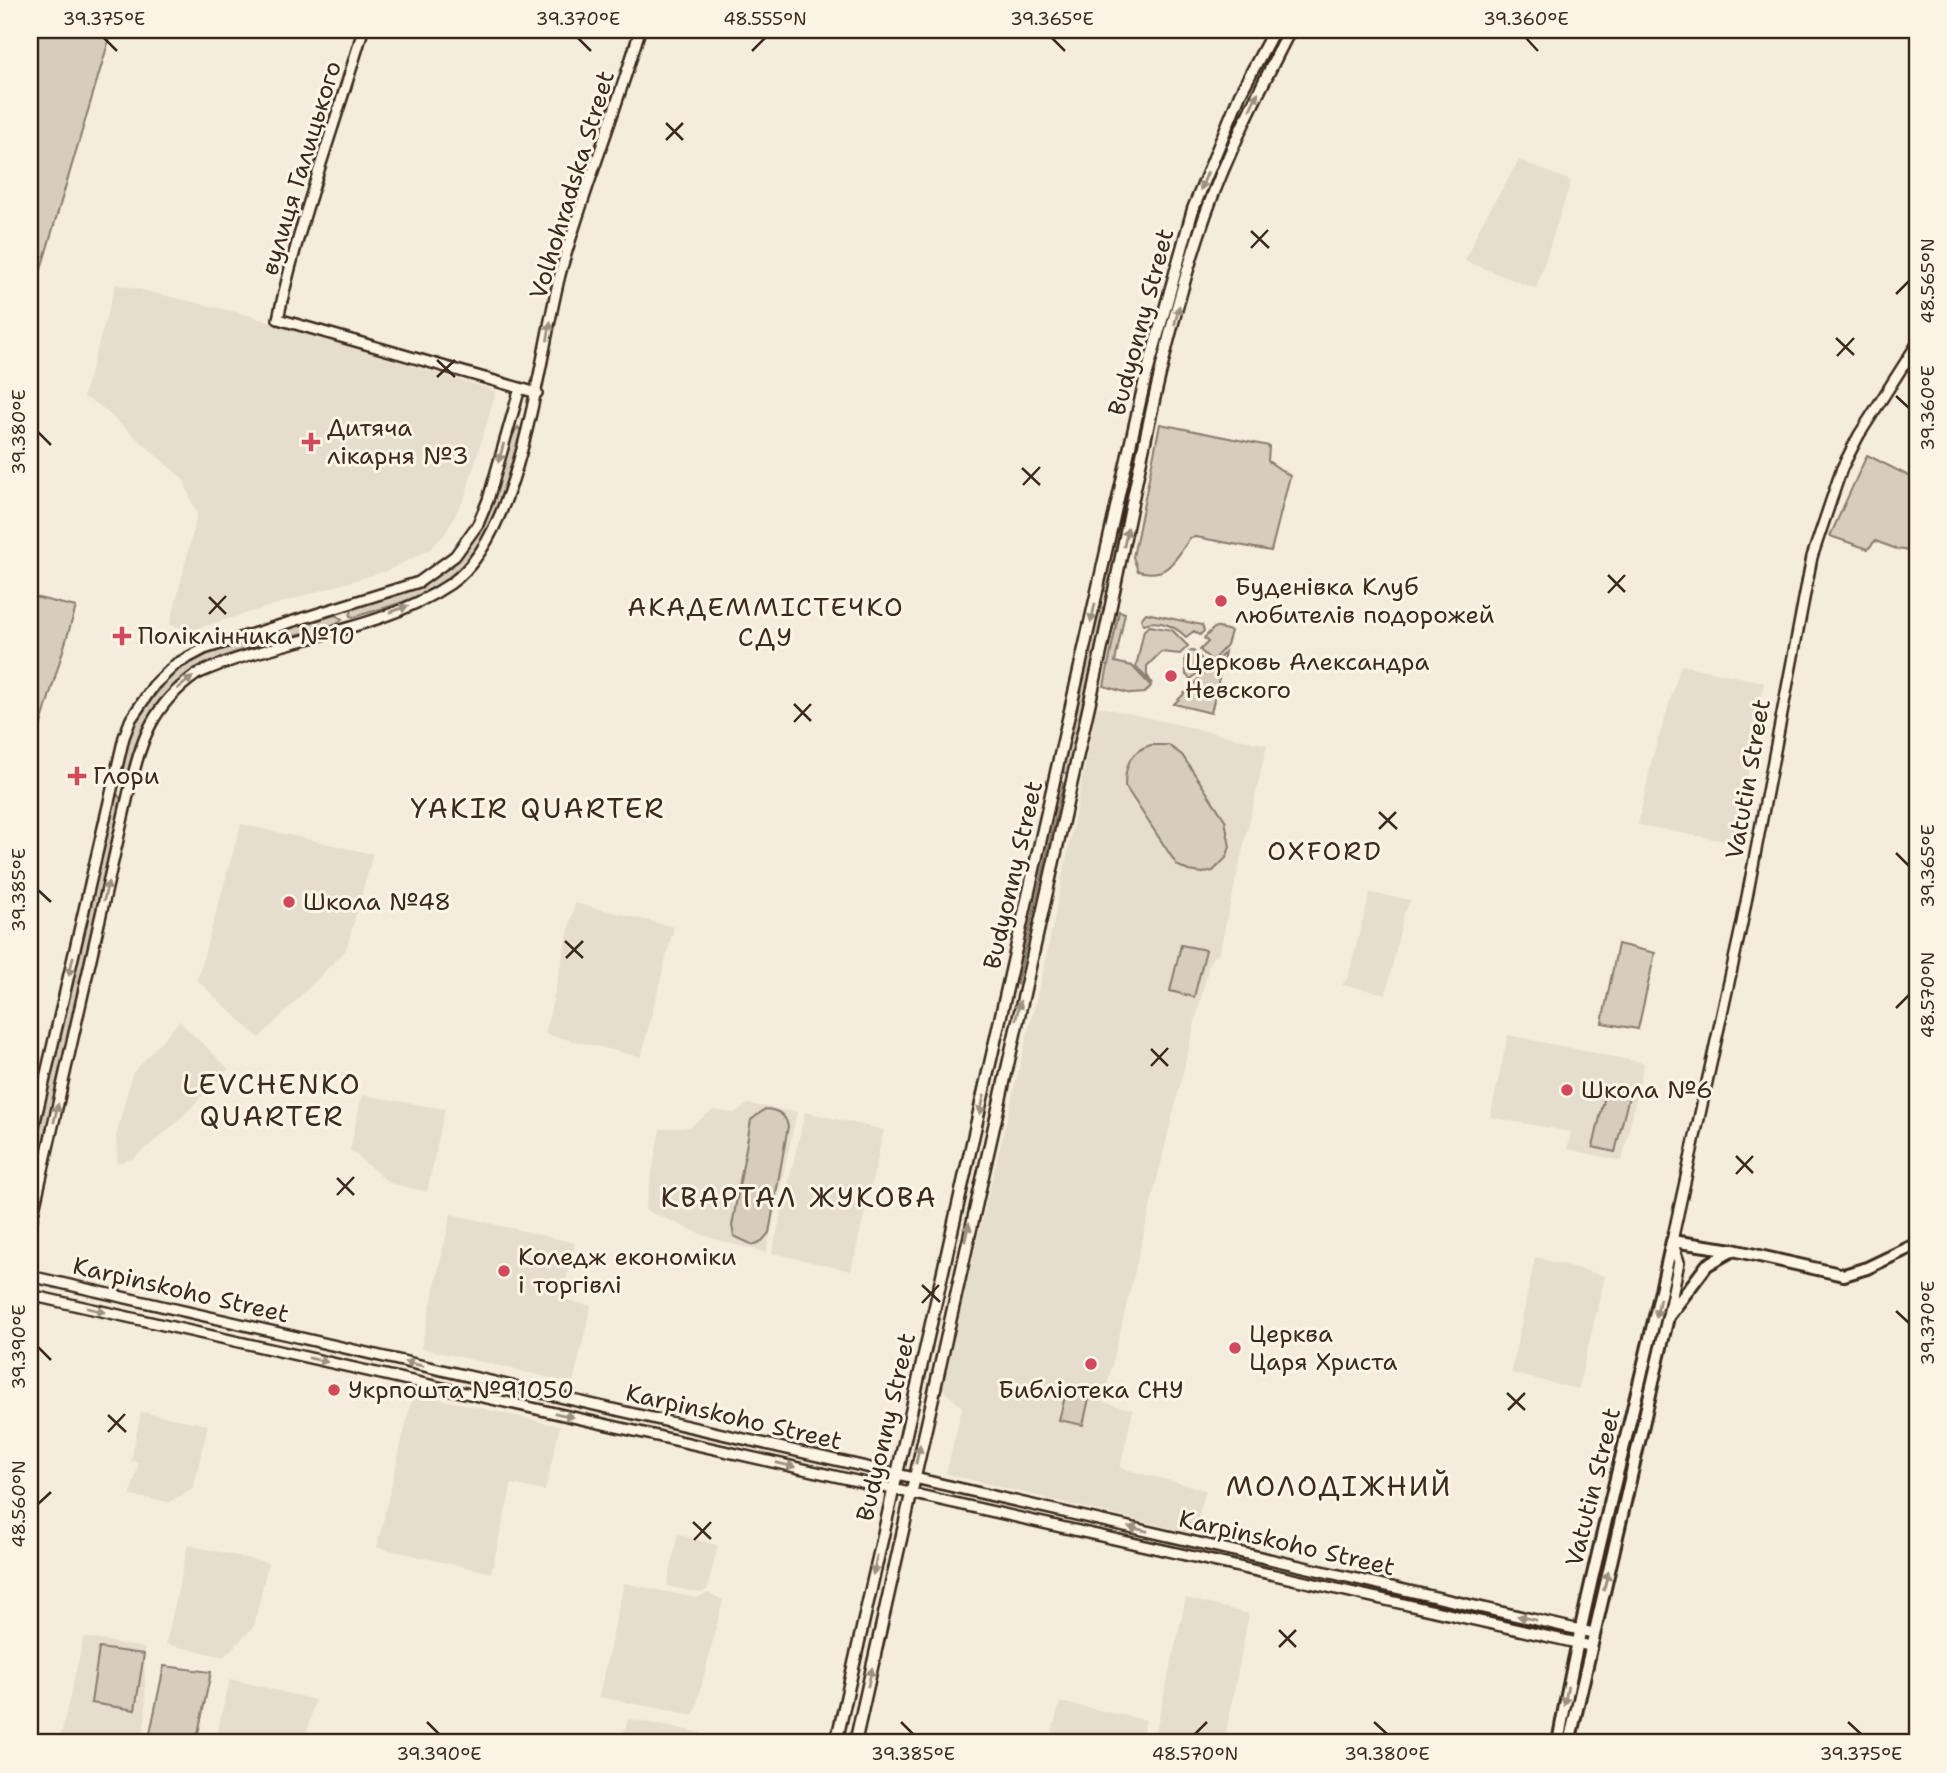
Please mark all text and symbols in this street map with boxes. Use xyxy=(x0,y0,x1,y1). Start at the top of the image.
text: 39.375°E xyxy=(63,7,145,31)
text: 39.370°E xyxy=(536,7,620,31)
text: 48.555°N xyxy=(723,7,807,31)
text: 39.365°E xyxy=(1010,7,1094,31)
text: 39.360°E xyxy=(1483,7,1569,31)
street label: вулиця Галицького xyxy=(253,57,349,279)
street label: Volhohradska Street xyxy=(522,67,622,303)
one-way arrow xyxy=(1248,91,1259,112)
one-way arrow xyxy=(1199,170,1210,191)
street label: Budyonny Street xyxy=(1101,225,1181,419)
text: 48.565°N xyxy=(1916,238,1940,324)
one-way arrow xyxy=(1172,304,1183,326)
one-way arrow xyxy=(544,320,555,342)
text: 39.360°E xyxy=(1916,365,1940,451)
text: 39.380°E xyxy=(7,389,31,475)
place label: Дитяча лікарня №3 xyxy=(327,412,469,472)
marker: Дитяча лікарня №3 xyxy=(301,432,321,452)
one-way arrow xyxy=(495,442,506,464)
one-way arrow xyxy=(1120,526,1131,548)
place label: Буденівка Клуб любителів подорожей xyxy=(1235,571,1494,631)
district label: АКАДЕММІСТЕЧКО СДУ xyxy=(627,589,905,654)
marker: Буденівка Клуб любителів подорожей xyxy=(1213,593,1229,609)
one-way arrow xyxy=(1087,602,1098,624)
one-way arrow xyxy=(389,603,410,614)
place label: Поліклінника №10 xyxy=(138,620,355,652)
marker: Поліклінника №10 xyxy=(112,626,132,646)
place label: Церковь Александра Невского xyxy=(1185,646,1430,706)
marker: Церковь Александра Невского xyxy=(1163,668,1179,684)
one-way arrow xyxy=(176,676,194,691)
street label: Vatutin Street xyxy=(1718,696,1778,862)
place label: Глори xyxy=(93,760,159,792)
marker: Глори xyxy=(67,766,87,786)
street label: Budyonny Street xyxy=(976,778,1050,972)
district label: YAKIR QUARTER xyxy=(411,789,665,827)
text: 39.365°E xyxy=(1916,824,1940,908)
district label: OXFORD xyxy=(1267,833,1383,868)
text: 39.385°E xyxy=(7,848,31,932)
one-way arrow xyxy=(100,880,111,902)
place label: Школа №48 xyxy=(303,886,451,918)
marker: Школа №48 xyxy=(281,894,297,910)
text: 48.570°N xyxy=(1916,952,1940,1038)
one-way arrow xyxy=(65,955,76,977)
one-way arrow xyxy=(1013,999,1024,1021)
district label: LEVCHENKO QUARTER xyxy=(182,1065,362,1135)
place label: Школа №6 xyxy=(1581,1074,1713,1106)
marker: Школа №6 xyxy=(1559,1082,1575,1098)
one-way arrow xyxy=(976,1094,987,1116)
one-way arrow xyxy=(50,1102,61,1124)
district label: КВАРТАЛ ЖУКОВА xyxy=(660,1178,938,1216)
one-way arrow xyxy=(962,1221,973,1243)
place label: Коледж економіки і торгівлі xyxy=(518,1241,737,1301)
street label: Karpinskoho Street xyxy=(70,1250,292,1330)
marker: Коледж економіки і торгівлі xyxy=(496,1263,512,1279)
text: 39.370°E xyxy=(1916,1281,1940,1365)
one-way arrow xyxy=(1652,1297,1663,1319)
text: 39.390°E xyxy=(7,1304,31,1390)
one-way arrow xyxy=(85,1304,107,1315)
place label: Церква Царя Христа xyxy=(1249,1318,1397,1378)
street label: Budyonny Street xyxy=(849,1330,923,1524)
marker: Церква Царя Христа xyxy=(1227,1340,1243,1356)
one-way arrow xyxy=(307,1354,329,1365)
marker: Библіотека СНУ xyxy=(1083,1356,1099,1372)
one-way arrow xyxy=(403,1358,425,1369)
place label: Укрпошта №91050 xyxy=(348,1374,574,1406)
place label: Библіотека СНУ xyxy=(998,1374,1184,1406)
street label: Karpinskoho Street xyxy=(623,1377,845,1457)
marker: Укрпошта №91050 xyxy=(326,1382,342,1398)
street label: Vatutin Street xyxy=(1558,1404,1628,1570)
one-way arrow xyxy=(553,1410,575,1421)
one-way arrow xyxy=(913,1443,924,1465)
text: 48.560°N xyxy=(7,1460,31,1548)
one-way arrow xyxy=(775,1460,797,1471)
district label: МОЛОДІЖНИЙ xyxy=(1226,1467,1452,1505)
street label: Karpinskoho Street xyxy=(1176,1503,1398,1583)
one-way arrow xyxy=(1127,1523,1149,1534)
one-way arrow xyxy=(870,1554,881,1576)
one-way arrow xyxy=(1601,1570,1612,1592)
one-way arrow xyxy=(1515,1612,1537,1623)
one-way arrow xyxy=(865,1666,876,1688)
one-way arrow xyxy=(1560,1685,1571,1707)
text: 39.390°E xyxy=(396,1742,482,1766)
text: 39.385°E xyxy=(871,1742,955,1766)
text: 48.570°N xyxy=(1152,1742,1238,1766)
text: 39.380°E xyxy=(1344,1742,1430,1766)
text: 39.375°E xyxy=(1820,1742,1902,1766)

